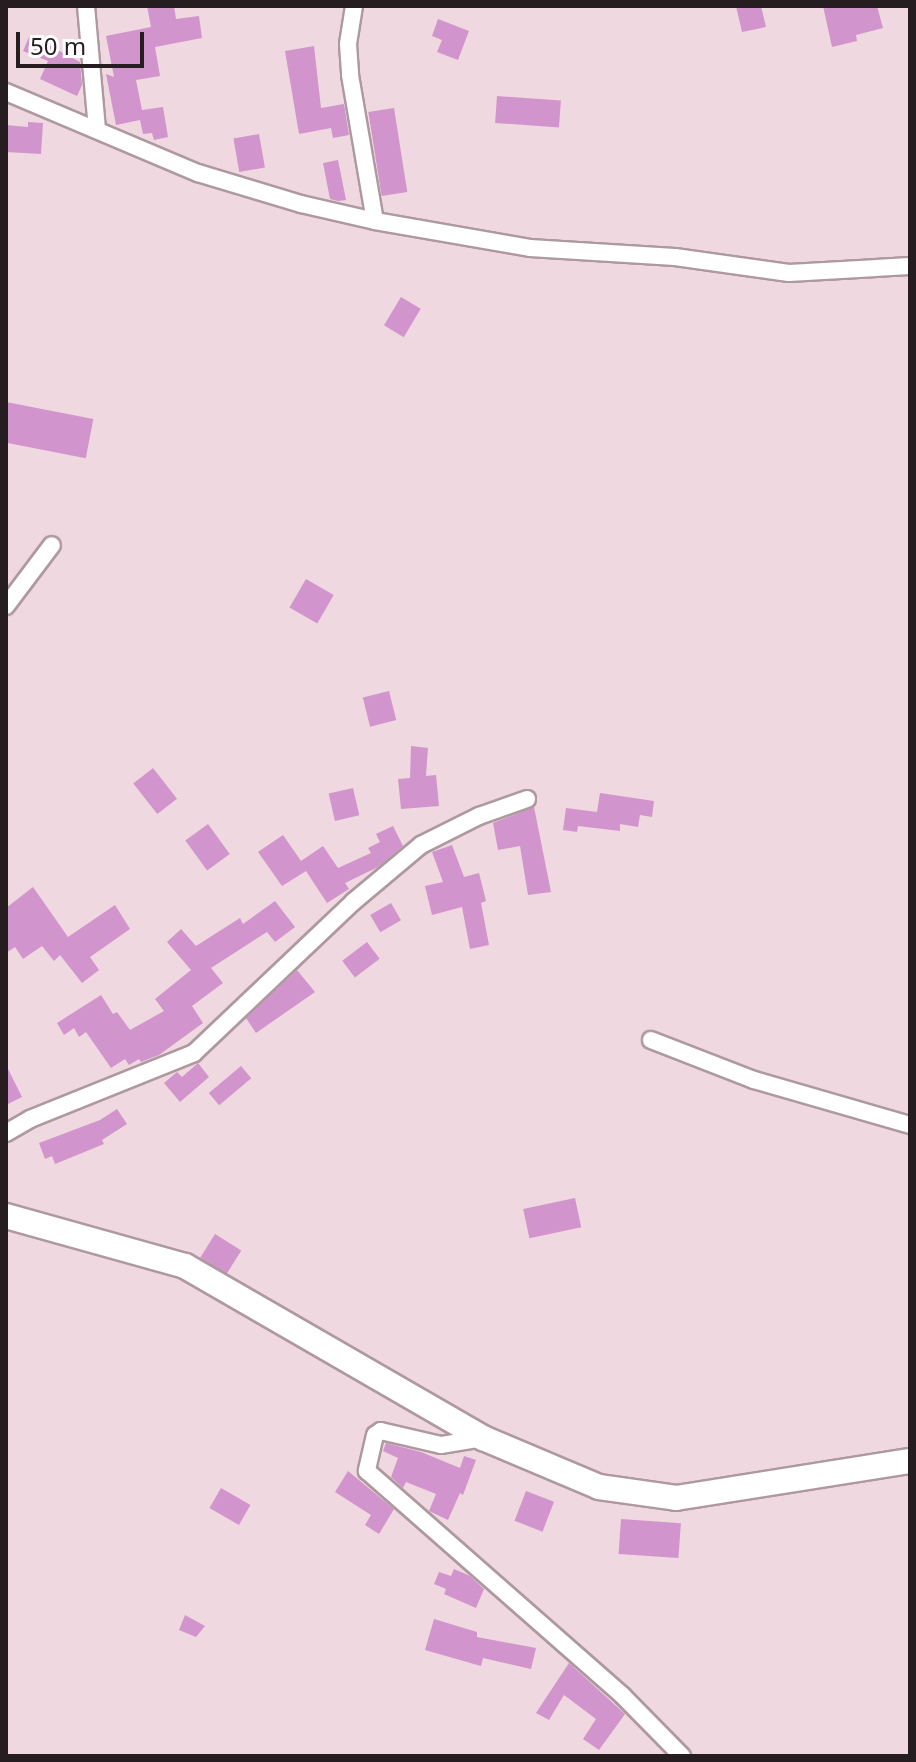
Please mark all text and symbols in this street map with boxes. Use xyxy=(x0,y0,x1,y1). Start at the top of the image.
scale bar xyxy=(20,16,148,66)
text: 50 m xyxy=(30,29,86,62)

